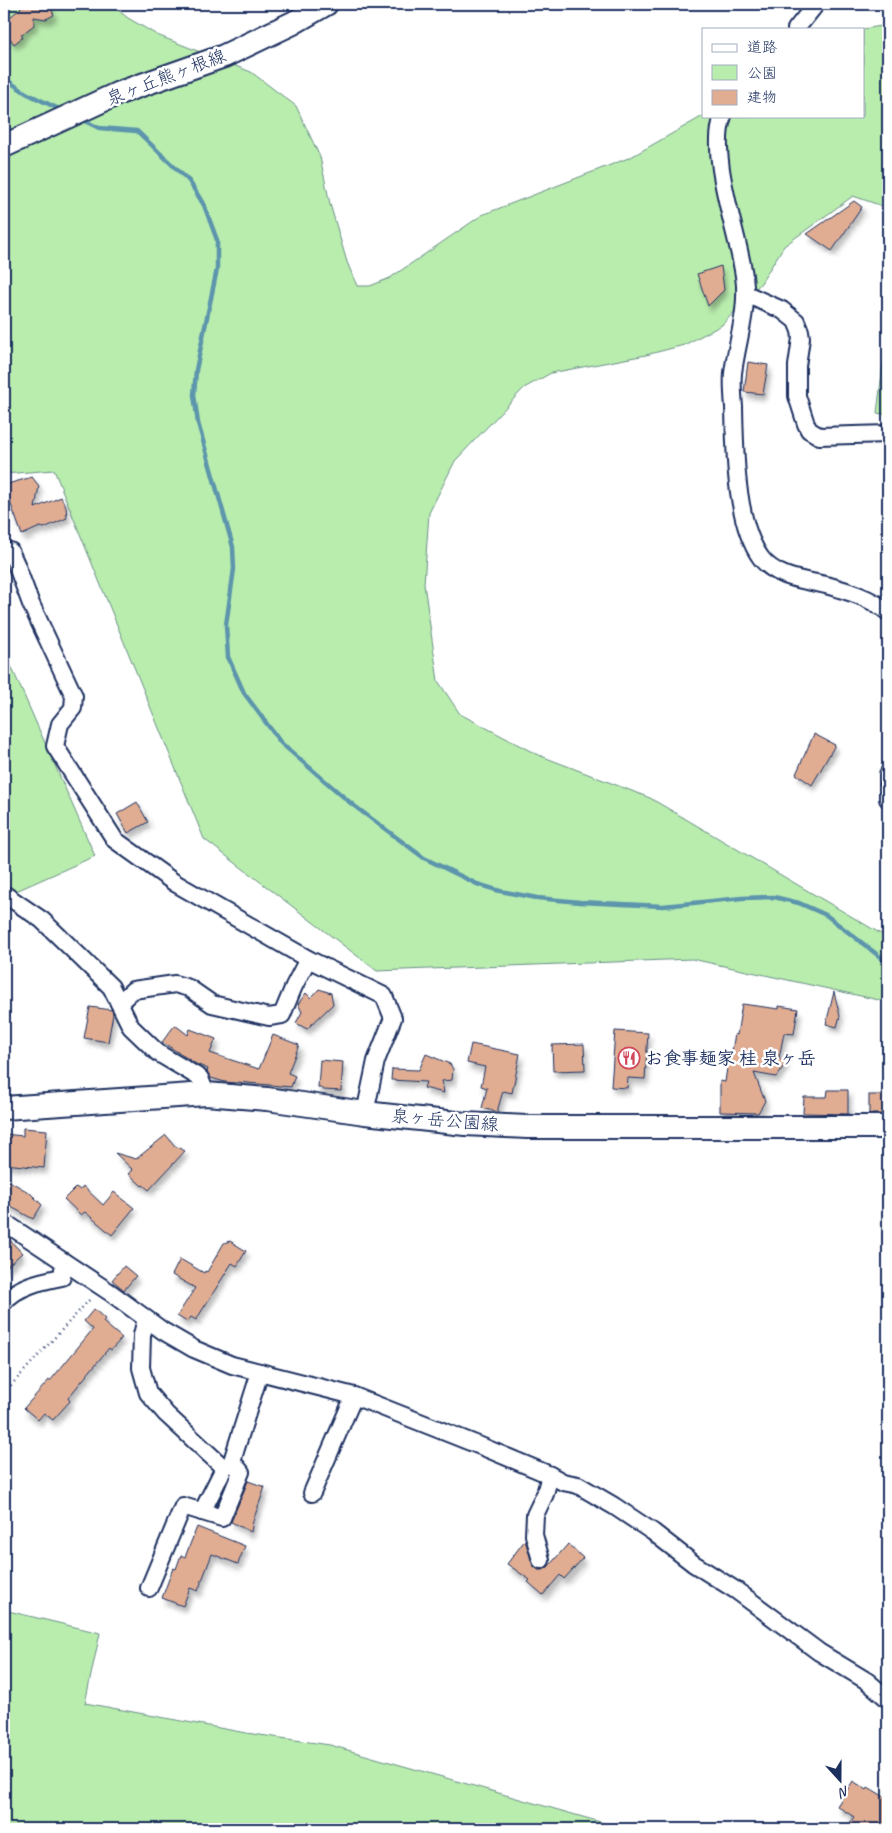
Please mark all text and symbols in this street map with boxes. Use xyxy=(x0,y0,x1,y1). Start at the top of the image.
legend xyxy=(702,28,864,118)
text: 道路 xyxy=(747,38,777,57)
street label: 泉ヶ丘熊ヶ根線 xyxy=(103,44,229,110)
text: 公園 xyxy=(747,64,777,83)
text: 建物 xyxy=(747,88,777,107)
restaurant icon: お食事麺家 桂 泉ヶ岳 xyxy=(617,1046,641,1070)
place label: お食事麺家 桂 泉ヶ岳 xyxy=(645,1047,816,1069)
street label: 泉ヶ岳公園線 xyxy=(390,1104,500,1136)
north arrow xyxy=(814,1756,864,1806)
text: N xyxy=(835,1782,852,1802)

